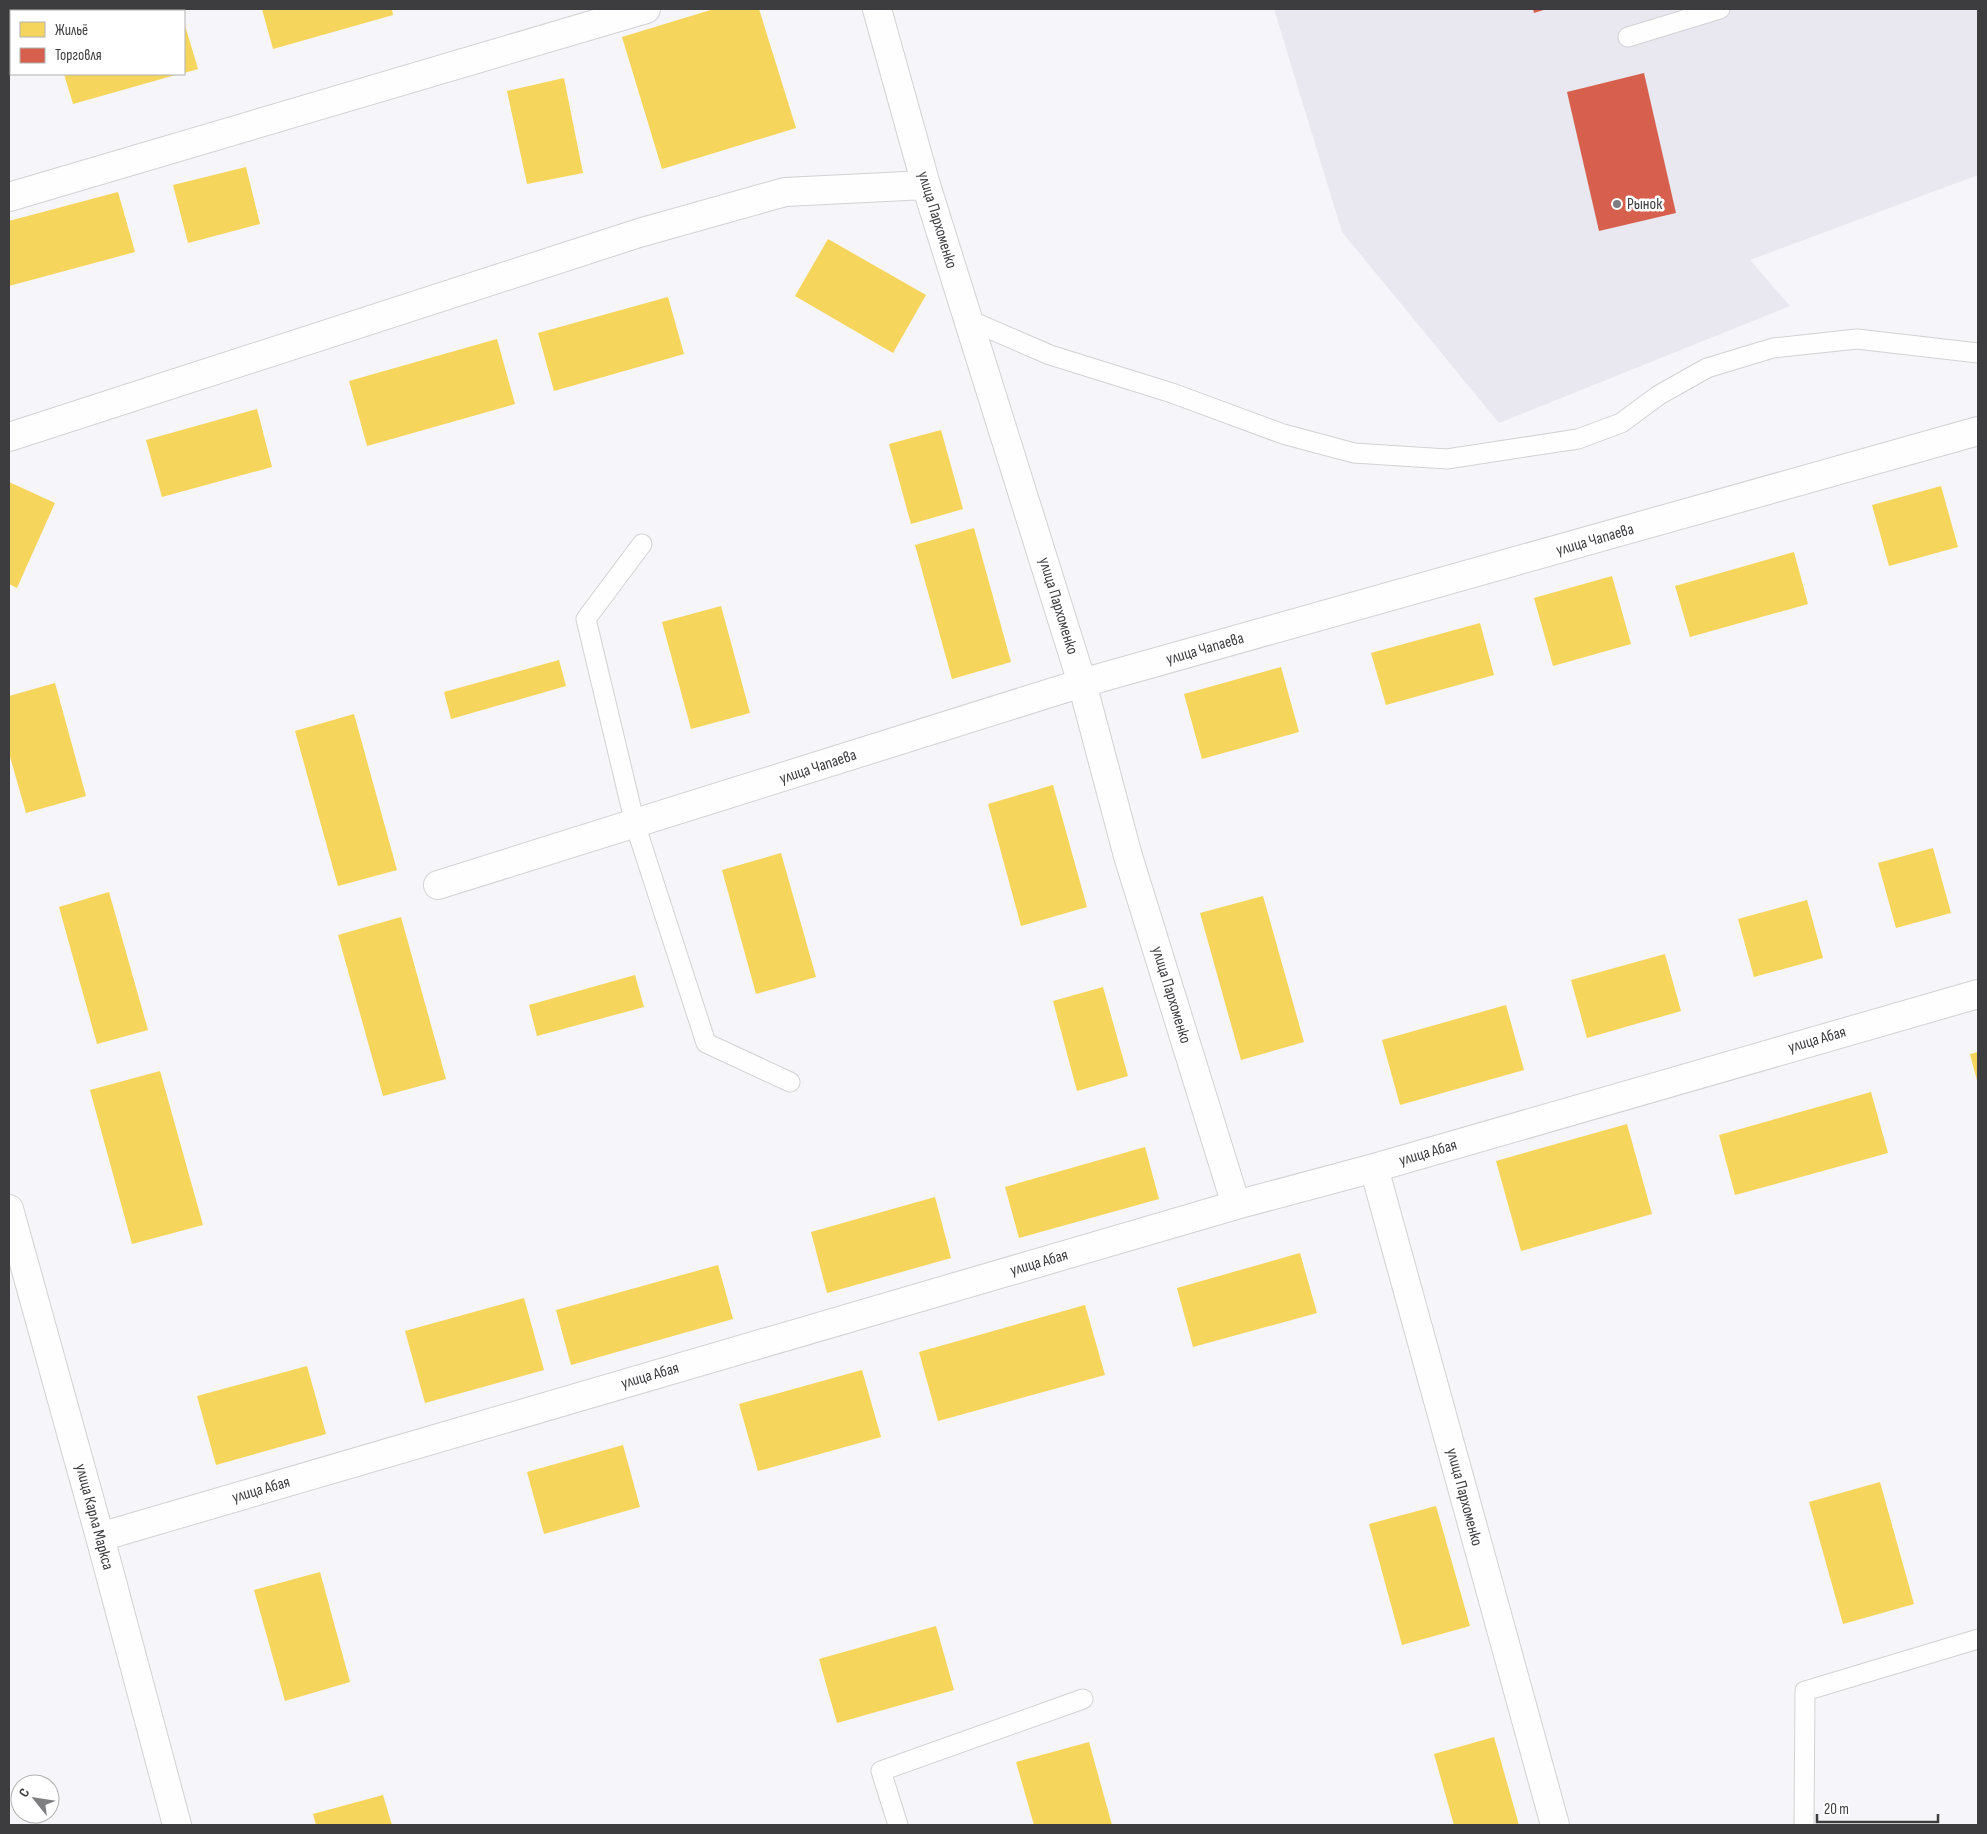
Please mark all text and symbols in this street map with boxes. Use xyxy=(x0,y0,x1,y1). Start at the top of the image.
legend xyxy=(10,10,185,75)
text: Жильё xyxy=(55,21,88,40)
text: Торговля xyxy=(55,46,102,65)
street label: улица Пархоменко xyxy=(913,169,961,271)
place label: Рынок xyxy=(1627,195,1663,214)
marker: Рынок xyxy=(1611,198,1623,210)
street label: улица Чапаева xyxy=(1554,520,1636,560)
street label: улица Пархоменко xyxy=(1034,555,1082,657)
street label: улица Чапаева xyxy=(1164,629,1246,669)
street label: улица Чапаева xyxy=(777,746,859,788)
street label: улица Пархоменко xyxy=(1147,944,1195,1046)
street label: улица Абая xyxy=(1786,1023,1848,1057)
street label: улица Абая xyxy=(1397,1136,1459,1170)
street label: улица Абая xyxy=(1008,1246,1070,1280)
street label: улица Абая xyxy=(619,1359,681,1393)
street label: улица Пархоменко xyxy=(1442,1446,1486,1548)
street label: улица Карла Маркса xyxy=(71,1462,117,1572)
street label: улица Абая xyxy=(230,1473,292,1507)
north arrow xyxy=(10,1774,60,1824)
text: С xyxy=(15,1785,33,1800)
scale bar xyxy=(1817,1792,1938,1824)
text: 20 m xyxy=(1824,1800,1849,1819)

